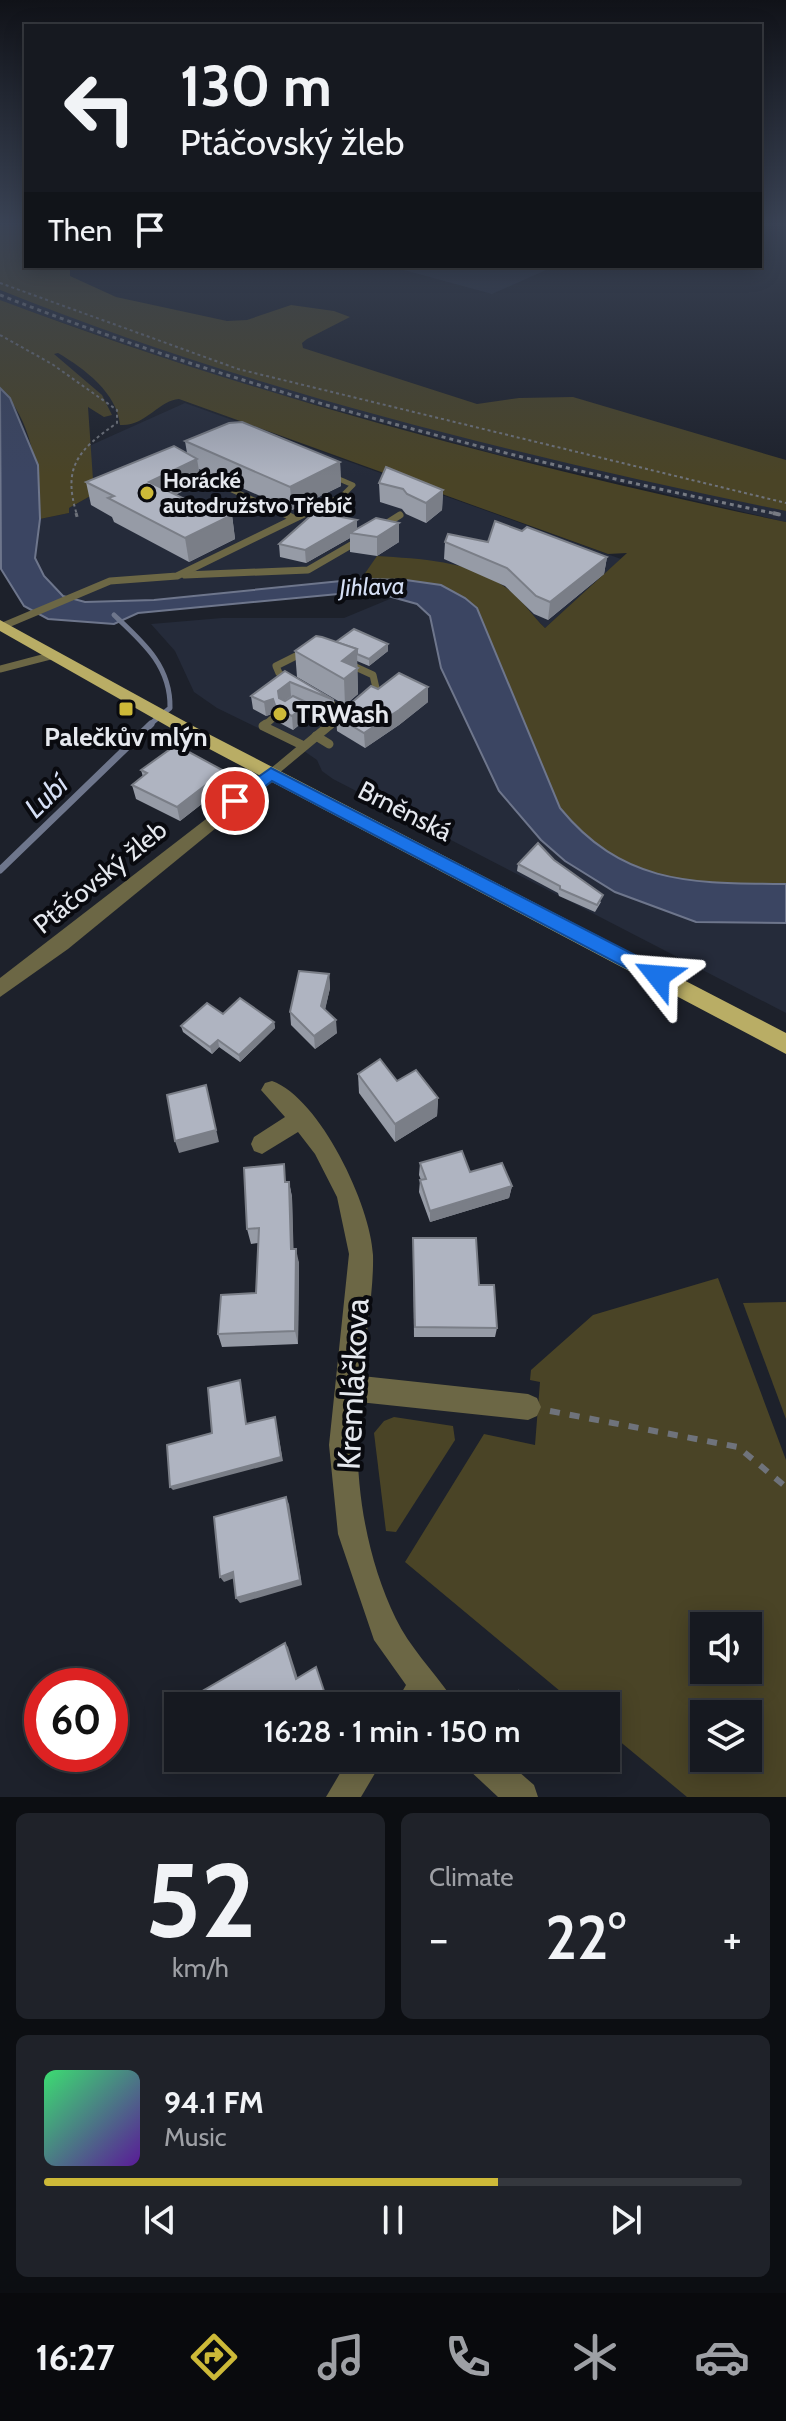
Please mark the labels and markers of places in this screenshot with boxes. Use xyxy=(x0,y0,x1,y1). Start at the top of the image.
place label: Horácké autodružstvo Třebíč xyxy=(163,467,352,519)
marker: Horácké autodružstvo Třebíč xyxy=(138,484,156,502)
place label: TRWash xyxy=(296,698,389,730)
marker: Palečkův mlýn xyxy=(117,700,135,718)
marker: TRWash xyxy=(271,705,289,723)
place label: Palečkův mlýn xyxy=(44,721,208,753)
pin xyxy=(201,767,269,835)

